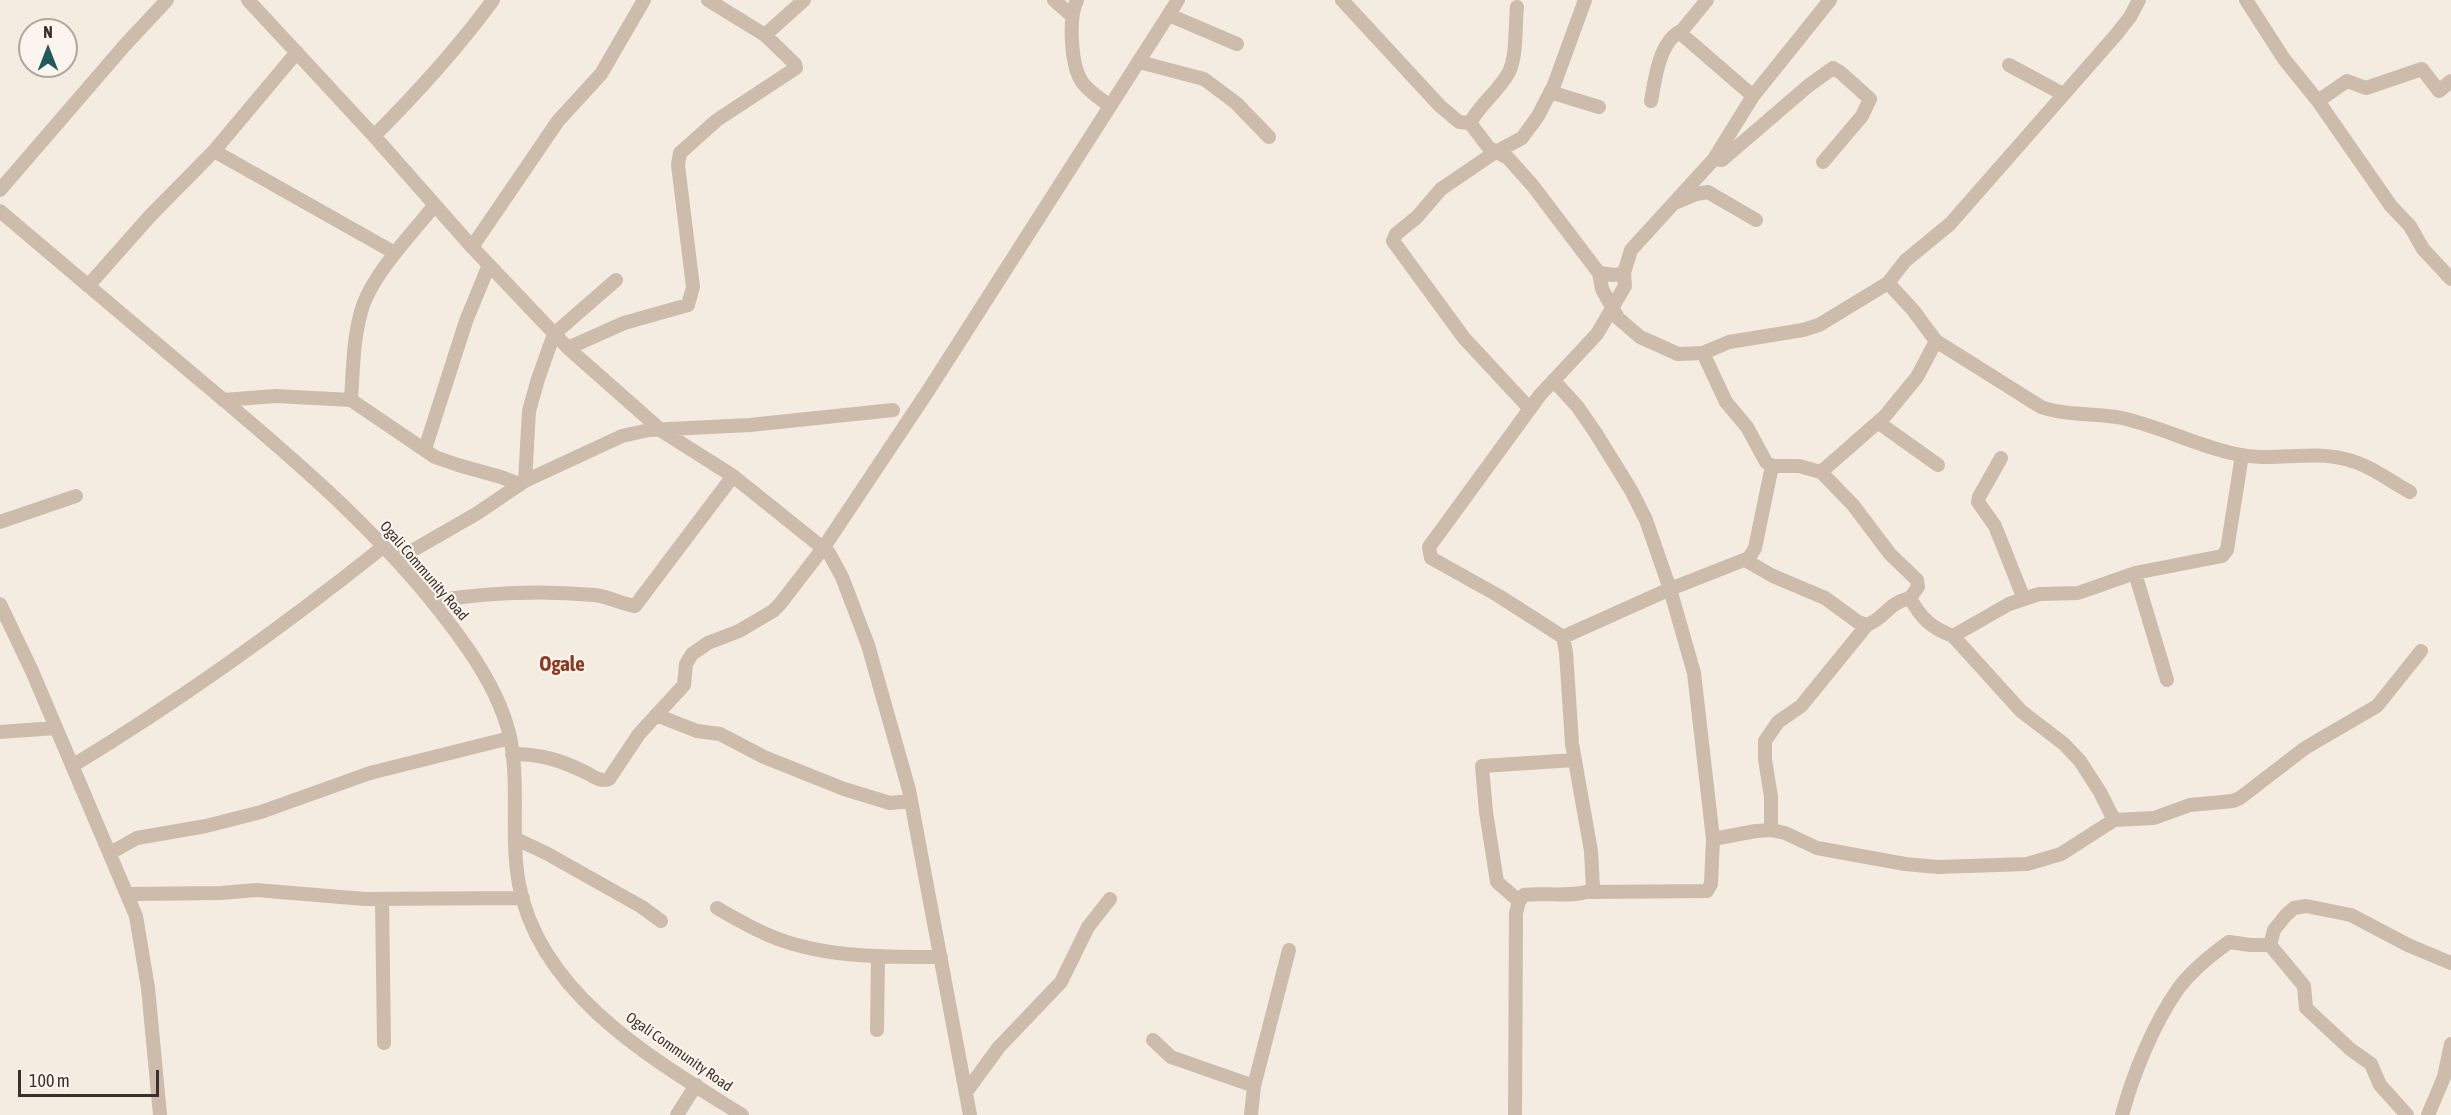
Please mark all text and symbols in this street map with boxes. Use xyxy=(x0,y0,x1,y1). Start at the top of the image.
north arrow xyxy=(18,18,78,78)
text: N xyxy=(43,23,53,41)
street label: Ogali Community Road xyxy=(376,518,472,624)
district label: Ogale xyxy=(539,651,585,677)
street label: Ogali Community Road xyxy=(622,1009,736,1095)
scale bar xyxy=(21,1058,162,1096)
text: 100 m xyxy=(29,1070,70,1091)

